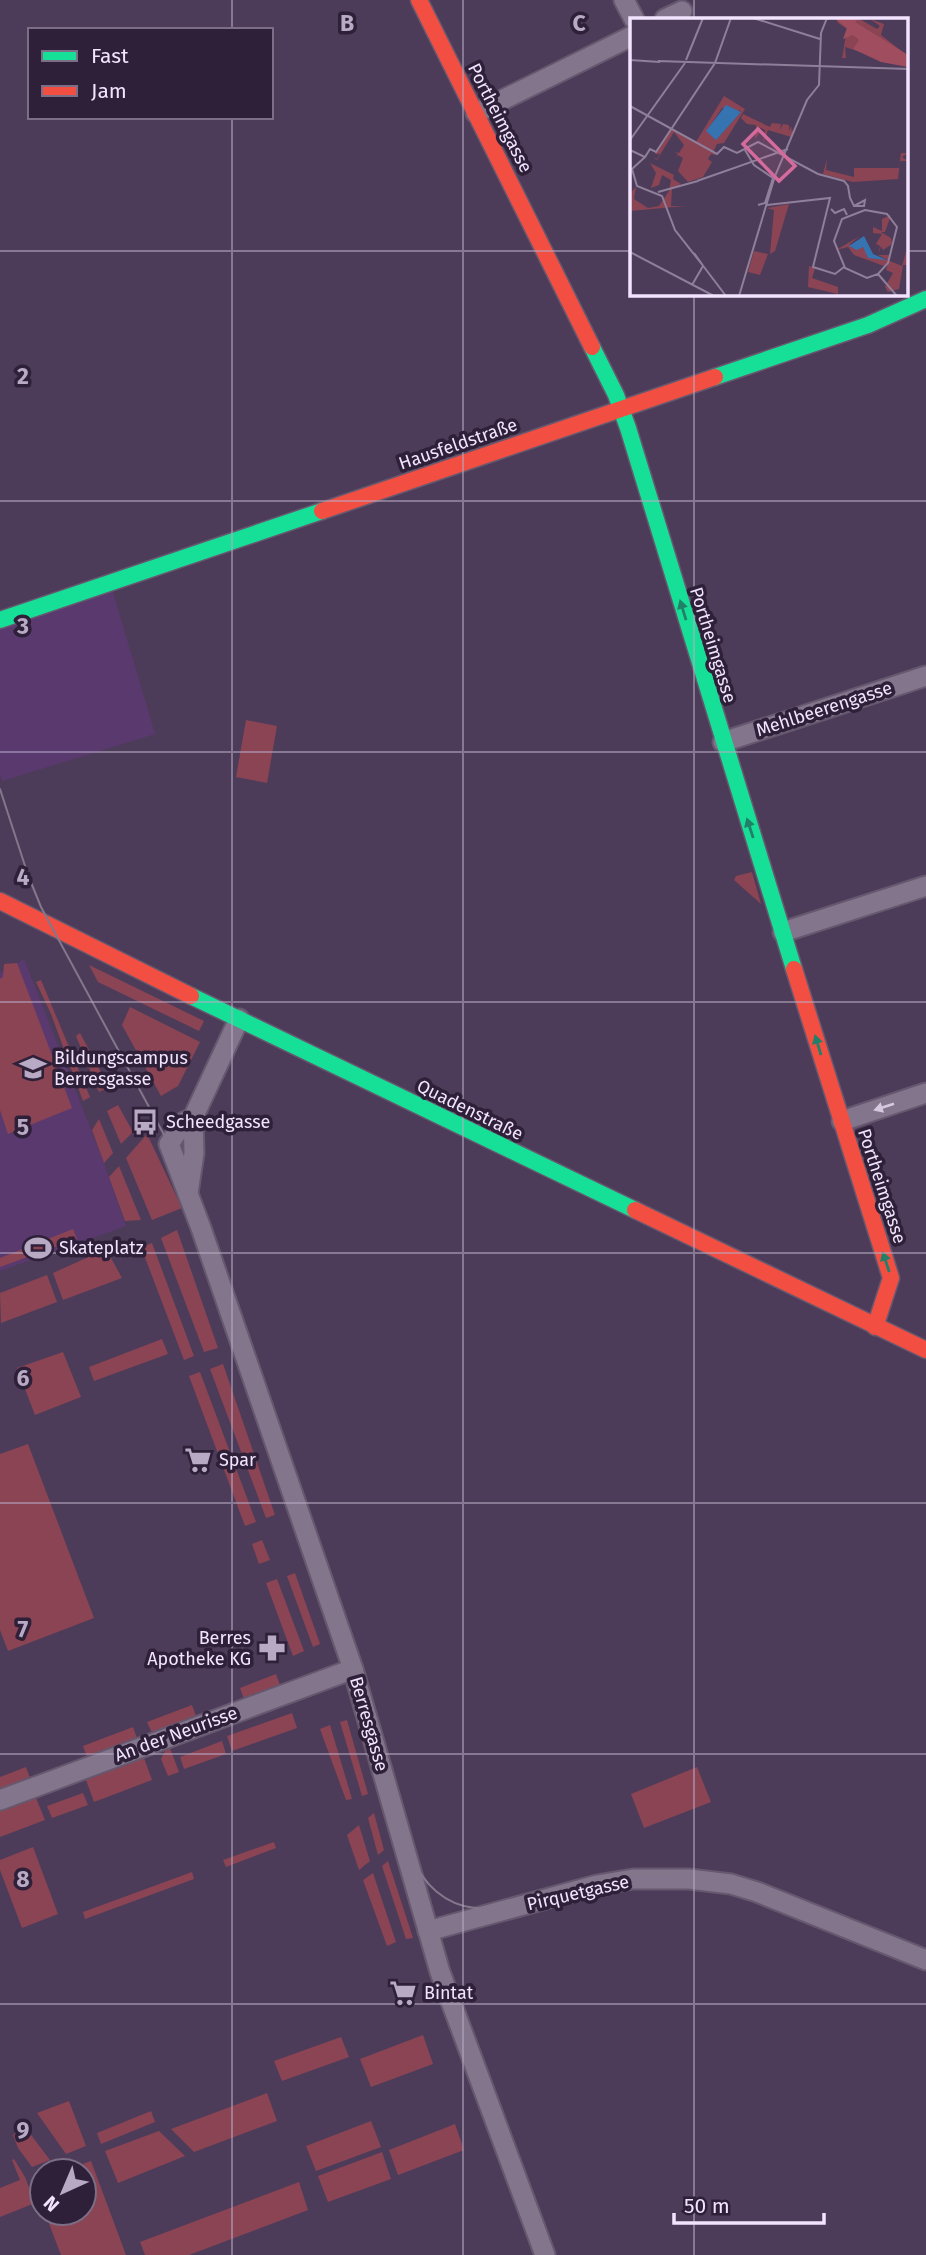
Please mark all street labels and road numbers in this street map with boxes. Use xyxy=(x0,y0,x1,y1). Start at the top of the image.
street label: Portheimgasse xyxy=(463,60,537,176)
street label: Hausfeldstraße xyxy=(396,413,520,475)
street label: Portheimgasse xyxy=(685,584,741,706)
street label: Mehlbeerengasse xyxy=(753,677,895,741)
street label: Quadenstraße xyxy=(413,1075,527,1145)
street label: Portheimgasse xyxy=(853,1126,911,1246)
street label: Berresgasse xyxy=(345,1674,393,1774)
street label: An der Neurisse xyxy=(112,1702,240,1766)
street label: Pirquetgasse xyxy=(525,1871,631,1915)

